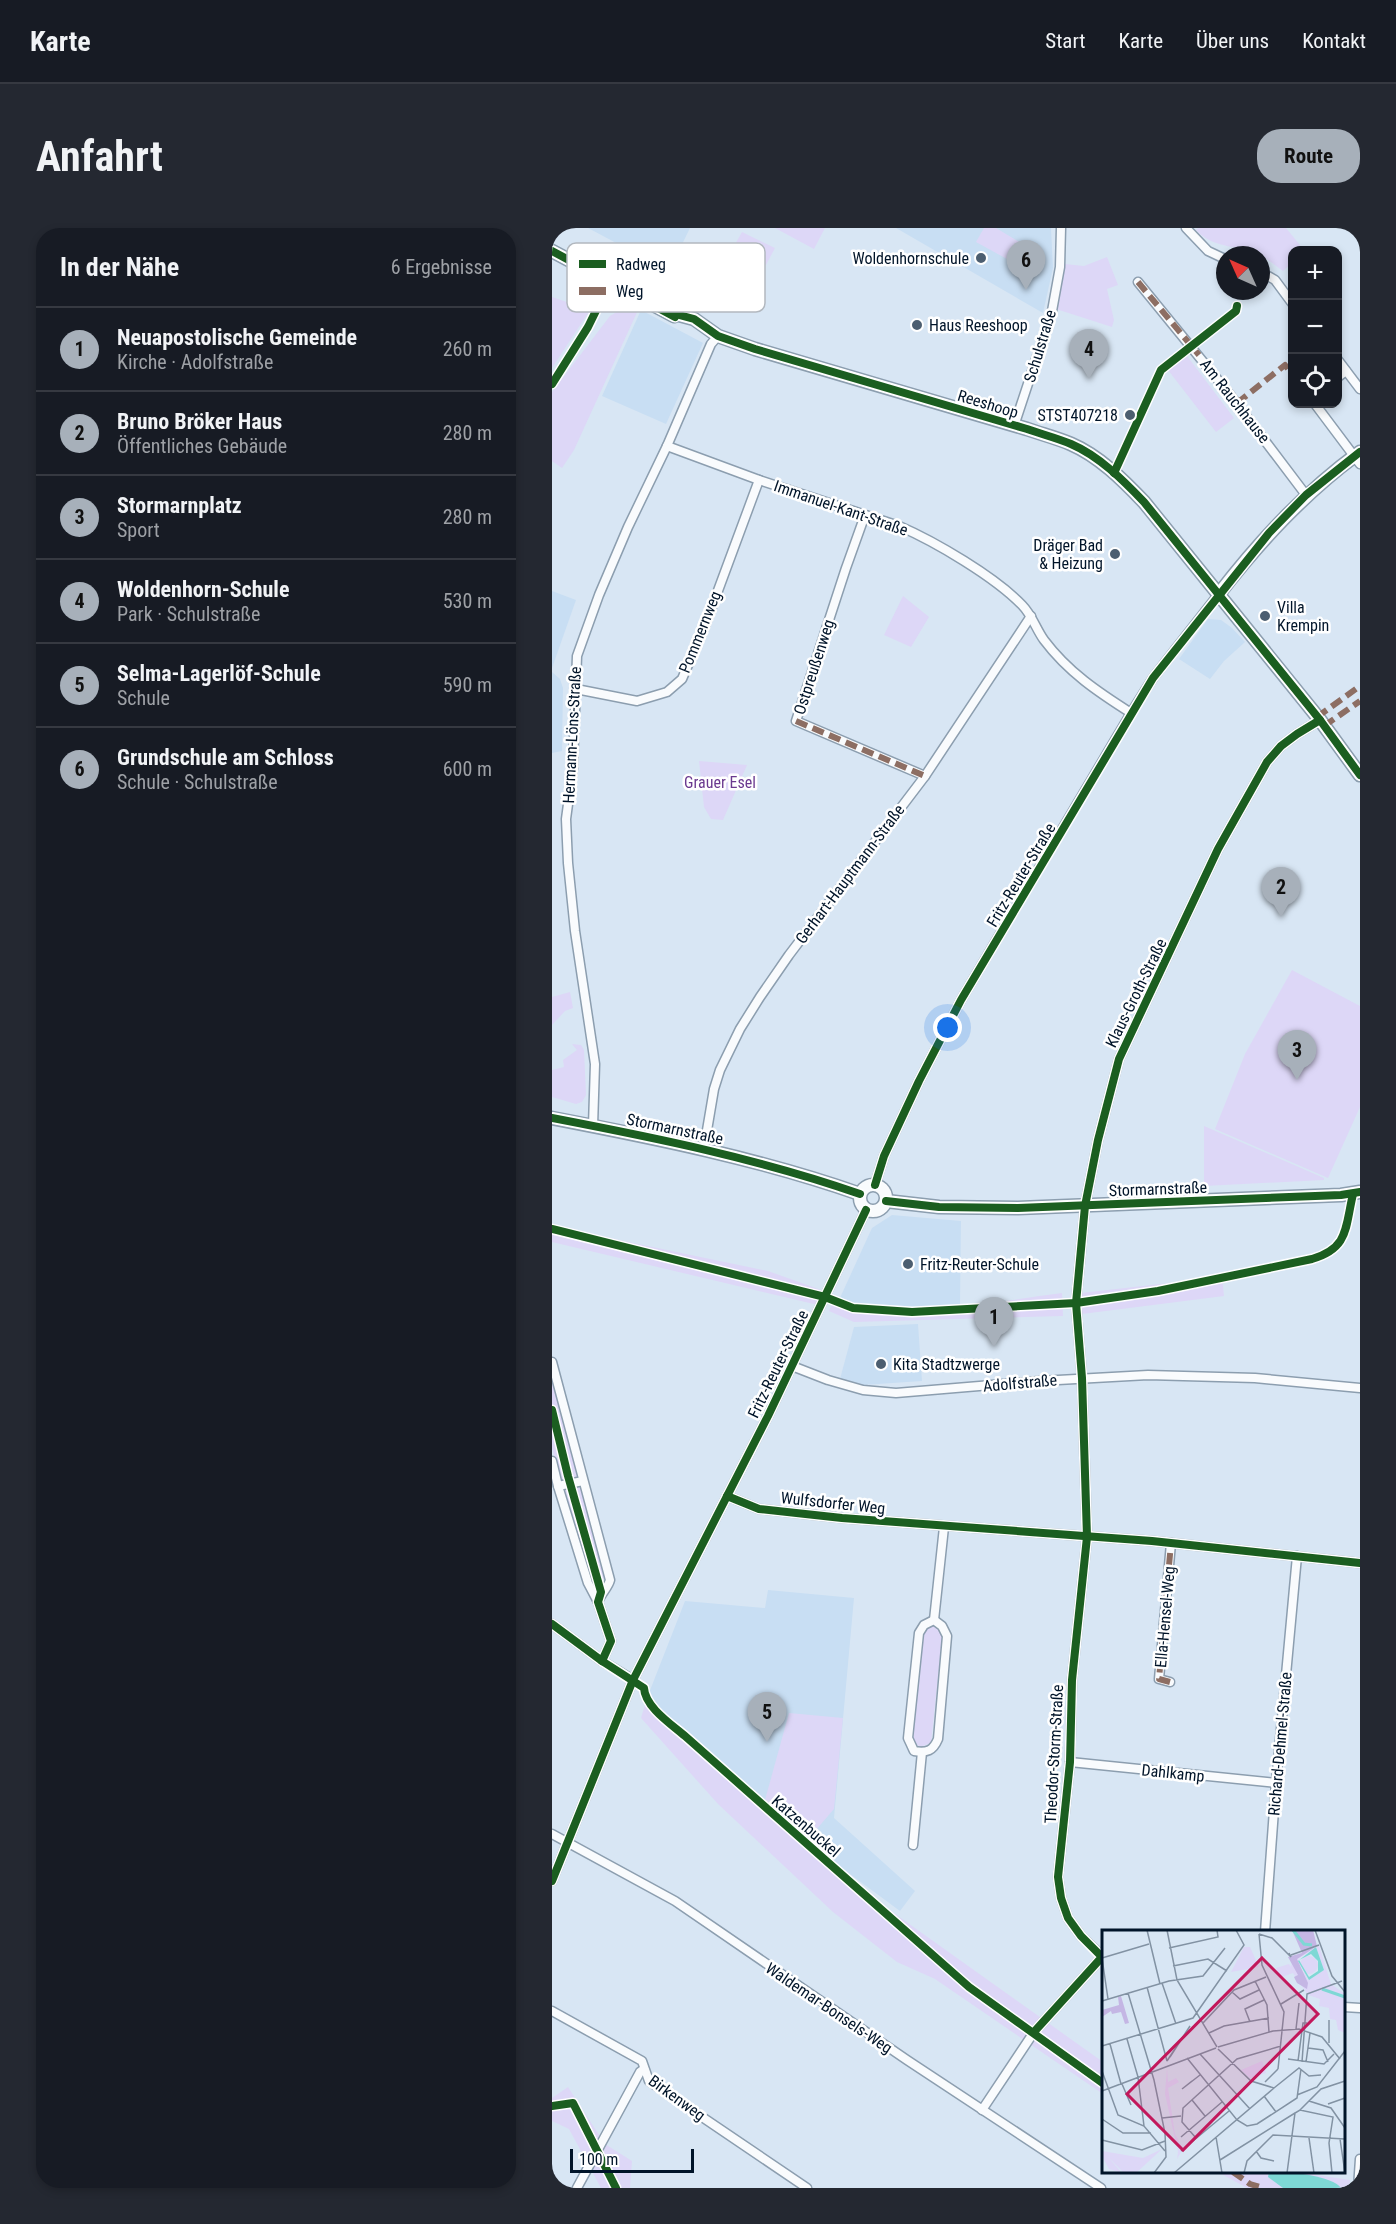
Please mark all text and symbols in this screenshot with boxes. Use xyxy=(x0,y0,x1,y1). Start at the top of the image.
text: Karte xyxy=(30,25,91,58)
text: Start xyxy=(1045,29,1086,53)
text: Karte xyxy=(1119,29,1163,53)
text: Über uns xyxy=(1196,29,1269,53)
text: Kontakt xyxy=(1302,29,1366,53)
button: Route xyxy=(1257,129,1360,183)
text: Anfahrt xyxy=(36,132,163,181)
pin: 6 xyxy=(1006,241,1046,290)
legend xyxy=(567,243,765,312)
north arrow xyxy=(1216,246,1270,300)
map controls xyxy=(1288,246,1342,408)
button: + xyxy=(1288,246,1342,300)
place label: Woldenhornschule xyxy=(852,249,969,268)
marker: Woldenhornschule xyxy=(974,251,988,265)
text: In der Nähe xyxy=(60,252,179,282)
text: 6 Ergebnisse xyxy=(391,255,492,279)
text: Radweg xyxy=(616,255,666,274)
text: Weg xyxy=(616,282,643,301)
button: − xyxy=(1288,300,1342,354)
street label: Schulstraße xyxy=(1020,307,1060,385)
place label: Haus Reeshoop xyxy=(929,316,1028,335)
marker: Haus Reeshoop xyxy=(910,318,924,332)
text: Neuapostolische Gemeinde xyxy=(117,325,357,350)
pin: 4 xyxy=(1070,330,1108,379)
text: 1 xyxy=(74,337,85,361)
text: 260 m xyxy=(443,337,492,361)
text: Kirche · Adolfstraße xyxy=(117,350,273,374)
button: locate xyxy=(1288,354,1342,408)
street label: Am Rauchhause xyxy=(1196,355,1274,447)
street label: Reeshoop xyxy=(955,386,1021,422)
place label: STST407218 xyxy=(1037,406,1118,425)
marker: STST407218 xyxy=(1123,408,1137,422)
text: Bruno Bröker Haus xyxy=(117,409,282,434)
text: 2 xyxy=(74,421,85,445)
text: 280 m xyxy=(443,421,492,445)
text: Öffentliches Gebäude xyxy=(117,434,287,458)
street label: Immanuel-Kant-Straße xyxy=(772,476,910,540)
text: Stormarnplatz xyxy=(117,493,242,518)
text: 3 xyxy=(74,505,85,529)
text: 280 m xyxy=(443,505,492,529)
text: Sport xyxy=(117,518,160,542)
place label: Dräger Bad & Heizung xyxy=(1033,536,1103,573)
marker: Dräger Bad & Heizung xyxy=(1108,547,1122,561)
text: Woldenhorn-Schule xyxy=(117,577,289,602)
street label: Pommernweg xyxy=(675,588,725,676)
text: 4 xyxy=(74,589,85,613)
text: 530 m xyxy=(443,589,492,613)
place label: Villa Krempin xyxy=(1277,598,1329,635)
text: Park · Schulstraße xyxy=(117,602,260,626)
marker: Villa Krempin xyxy=(1258,609,1272,623)
street label: Ostpreußenweg xyxy=(790,617,838,717)
text: Selma-Lagerlöf-Schule xyxy=(117,661,321,686)
street label: Hermann-Löns-Straße xyxy=(559,666,585,804)
text: 5 xyxy=(74,673,85,697)
text: 590 m xyxy=(443,673,492,697)
text: Schule xyxy=(117,686,170,710)
text: Grundschule am Schloss xyxy=(117,745,334,770)
text: 6 xyxy=(74,757,85,781)
text: 600 m xyxy=(443,757,492,781)
text: Schule · Schulstraße xyxy=(117,770,278,794)
park label: Grauer Esel xyxy=(684,773,756,792)
street label: Gerhart-Hauptmann-Straße xyxy=(791,801,909,947)
street label: Fritz-Reuter-Straße xyxy=(983,820,1059,930)
pin: 2 xyxy=(1262,868,1300,917)
street label: Klaus-Groth-Straße xyxy=(1101,935,1171,1051)
your location xyxy=(933,1013,962,1042)
pin: 3 xyxy=(1278,1030,1316,1080)
street label: Stormarnstraße xyxy=(625,1109,725,1149)
street label: Stormarnstraße xyxy=(1109,1178,1207,1200)
place label: Fritz-Reuter-Schule xyxy=(920,1255,1039,1274)
marker: Fritz-Reuter-Schule xyxy=(901,1257,915,1271)
pin: 1 xyxy=(974,1298,1014,1347)
street label: Fritz-Reuter-Straße xyxy=(744,1307,812,1421)
place label: Kita Stadtzwerge xyxy=(893,1355,1000,1374)
marker: Kita Stadtzwerge xyxy=(874,1357,888,1371)
street label: Adolfstraße xyxy=(982,1370,1058,1396)
street label: Wulfsdorfer Weg xyxy=(780,1488,886,1518)
street label: Ella-Hensel-Weg xyxy=(1151,1565,1179,1669)
street label: Richard-Dehmel-Straße xyxy=(1264,1671,1296,1817)
street label: Theodor-Storm-Straße xyxy=(1041,1684,1067,1824)
pin: 5 xyxy=(748,1692,786,1742)
street label: Dahlkamp xyxy=(1141,1760,1205,1786)
street label: Katzenbuckel xyxy=(768,1791,844,1861)
inset map xyxy=(1102,1930,1345,2173)
street label: Waldemar-Bonsels-Weg xyxy=(762,1959,896,2057)
street label: Birkenweg xyxy=(645,2071,709,2125)
scale bar xyxy=(570,2146,694,2174)
text: 100 m xyxy=(579,2150,618,2169)

